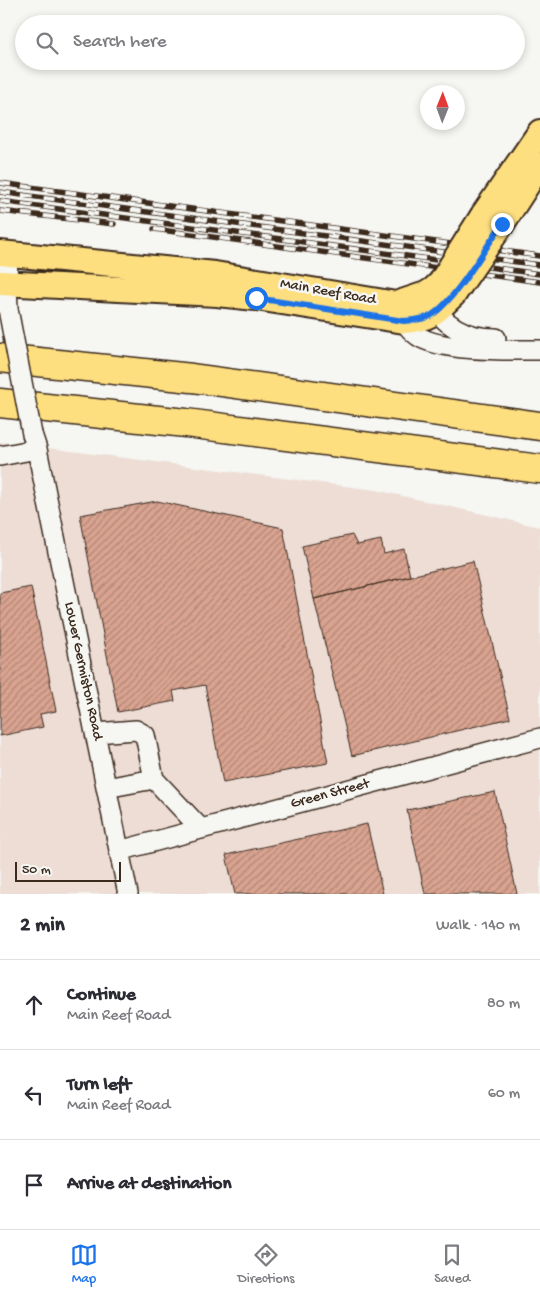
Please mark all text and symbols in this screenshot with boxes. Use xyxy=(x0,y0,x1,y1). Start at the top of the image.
search box xyxy=(15,15,525,70)
icon: search xyxy=(33,29,61,57)
text: Search here xyxy=(73,31,167,54)
north arrow xyxy=(420,85,465,130)
route end xyxy=(491,213,514,236)
street label: Main Reef Road xyxy=(279,275,378,309)
route start xyxy=(245,287,268,310)
street label: Lower Germiston Road xyxy=(60,600,107,743)
street label: Green Street xyxy=(289,774,373,813)
scale bar xyxy=(15,859,121,882)
text: 50 m xyxy=(22,862,51,879)
text: 2 min xyxy=(20,914,65,939)
text: Walk · 140 m xyxy=(436,917,520,936)
text: Continue xyxy=(67,984,136,1007)
icon: ahead xyxy=(20,991,48,1019)
text: 80 m xyxy=(487,995,520,1014)
text: Main Reef Road xyxy=(67,1007,170,1026)
text: Turn left xyxy=(67,1074,131,1097)
icon: left xyxy=(20,1081,48,1109)
text: 60 m xyxy=(488,1085,520,1104)
text: Main Reef Road xyxy=(67,1097,170,1116)
icon: arrive xyxy=(20,1171,48,1199)
text: Arrive at destination xyxy=(67,1173,231,1196)
tab: Map xyxy=(70,1241,98,1288)
tab: Directions xyxy=(238,1241,295,1288)
tab: Saved xyxy=(434,1241,470,1288)

